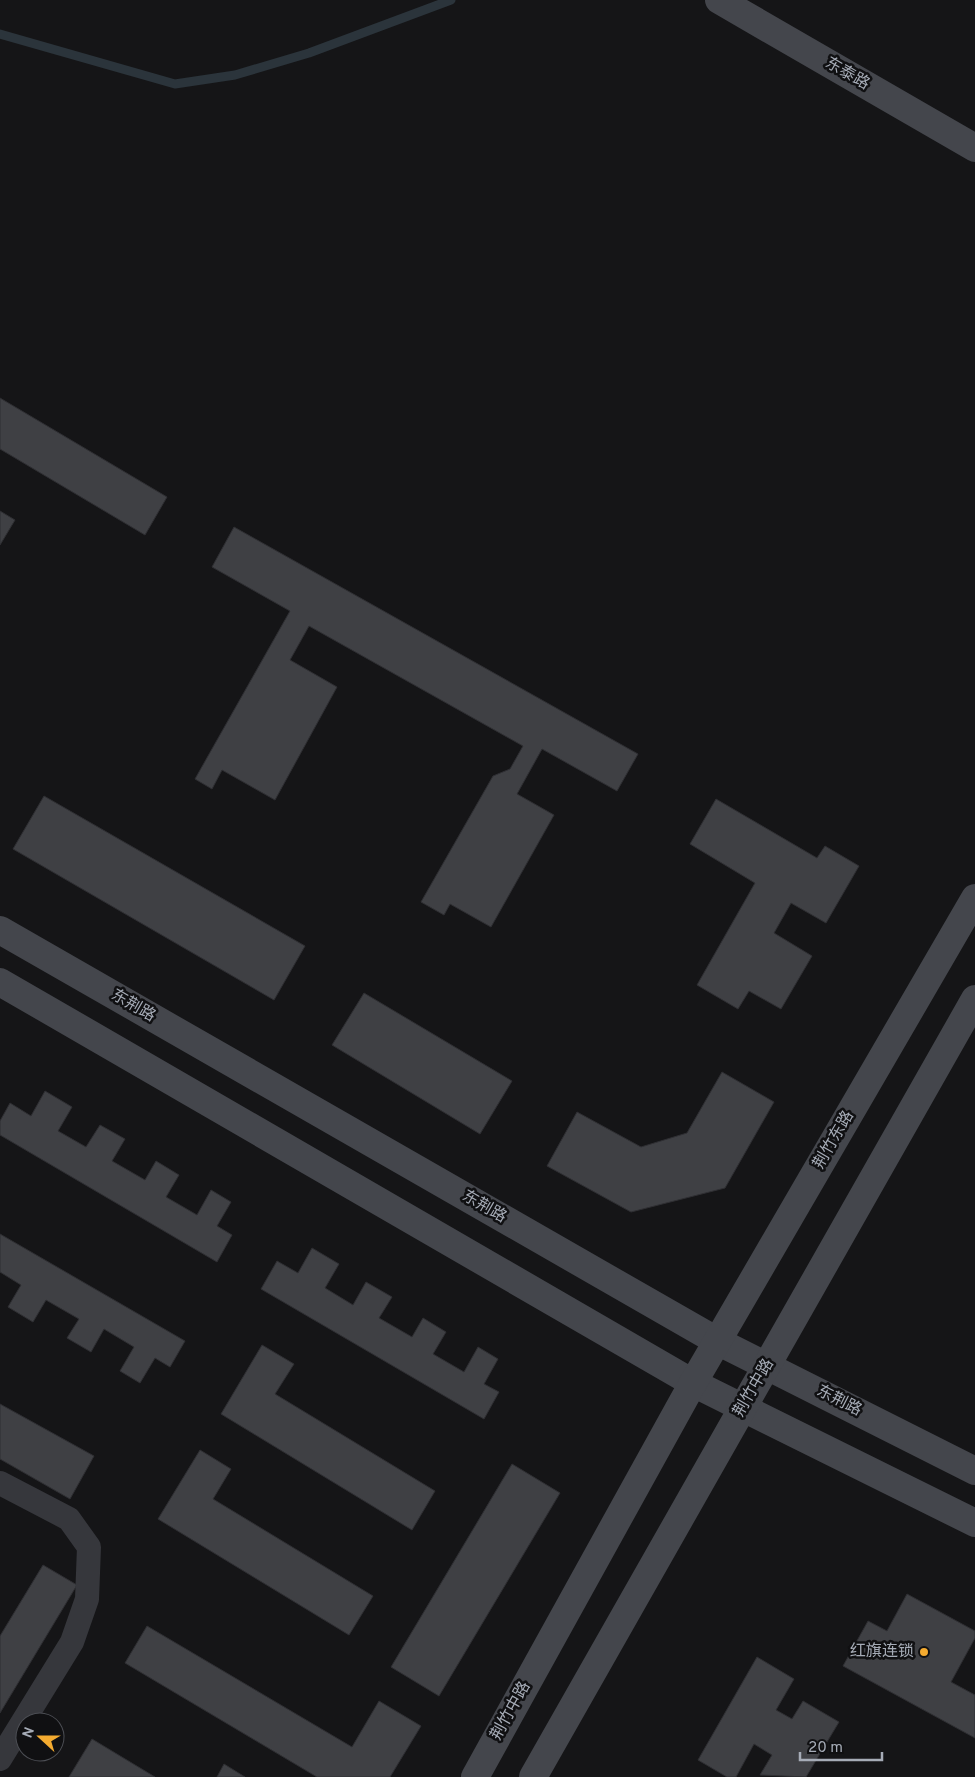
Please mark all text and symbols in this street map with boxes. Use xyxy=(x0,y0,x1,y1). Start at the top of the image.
street label: 东泰路 xyxy=(821,53,873,95)
street label: 东荆路 xyxy=(107,985,159,1027)
street label: 荆竹东路 xyxy=(809,1107,859,1173)
street label: 东荆路 xyxy=(458,1186,510,1228)
street label: 荆竹中路 xyxy=(729,1355,779,1421)
street label: 东荆路 xyxy=(813,1381,865,1421)
place label: 红旗连锁 xyxy=(850,1642,914,1662)
marker: 红旗连锁 xyxy=(918,1646,930,1658)
street label: 荆竹中路 xyxy=(487,1678,535,1744)
north arrow xyxy=(15,1712,65,1762)
text: N xyxy=(20,1725,39,1741)
scale bar xyxy=(800,1730,882,1762)
text: 20 m xyxy=(808,1739,843,1758)

